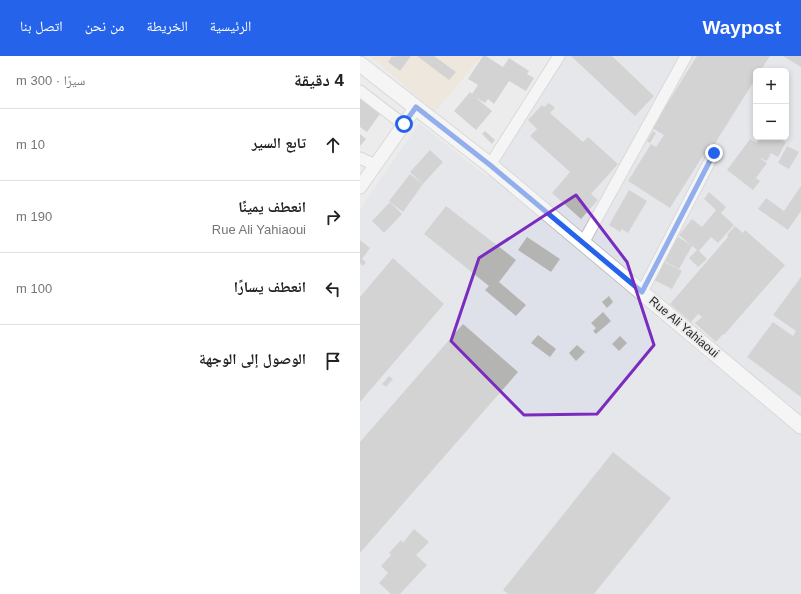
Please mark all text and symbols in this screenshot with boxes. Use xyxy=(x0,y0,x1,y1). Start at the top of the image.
text: Waypost xyxy=(703,17,781,38)
text: اتصل بنا xyxy=(20,18,63,34)
text: من نحن xyxy=(85,18,125,34)
text: الخريطة xyxy=(147,18,188,34)
text: الرئيسية xyxy=(210,18,251,34)
map controls xyxy=(753,68,789,140)
button: + xyxy=(753,68,789,104)
text: 4 دقيقة xyxy=(294,71,344,90)
text: سيرًا · 300 m xyxy=(16,73,85,88)
button: − xyxy=(753,104,789,140)
route start xyxy=(395,115,413,133)
text: تابع السير xyxy=(252,134,306,151)
icon: ahead xyxy=(322,134,344,156)
text: 10 m xyxy=(16,137,45,152)
route end xyxy=(705,144,723,162)
text: انعطف يمينًا xyxy=(238,198,306,215)
icon: right xyxy=(322,206,344,228)
text: 190 m xyxy=(16,209,52,224)
text: Rue Ali Yahiaoui xyxy=(212,222,306,237)
text: انعطف يسارًا xyxy=(234,278,306,295)
icon: left xyxy=(322,278,344,300)
text: 100 m xyxy=(16,281,52,296)
street label: Rue Ali Yahiaoui xyxy=(646,294,722,360)
text: الوصول إلى الوجهة xyxy=(199,350,306,367)
icon: arrive xyxy=(322,350,344,372)

